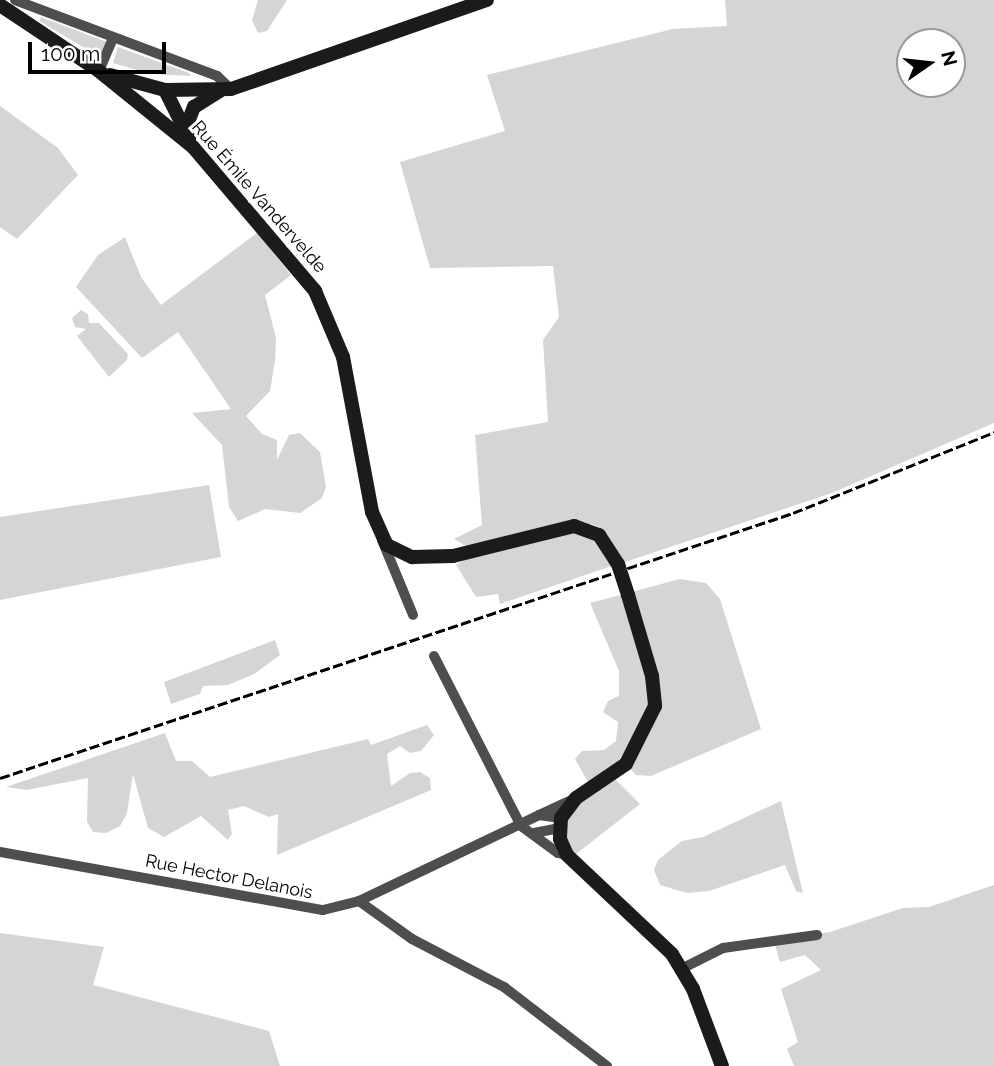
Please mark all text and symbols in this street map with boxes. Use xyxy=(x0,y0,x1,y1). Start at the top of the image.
scale bar xyxy=(32,28,170,72)
north arrow xyxy=(896,28,966,98)
text: 100 m xyxy=(41,41,100,66)
text: N xyxy=(937,49,962,68)
street label: Rue Émile Vandervelde xyxy=(187,116,331,278)
street label: Rue Hector Delanois xyxy=(143,850,315,904)

